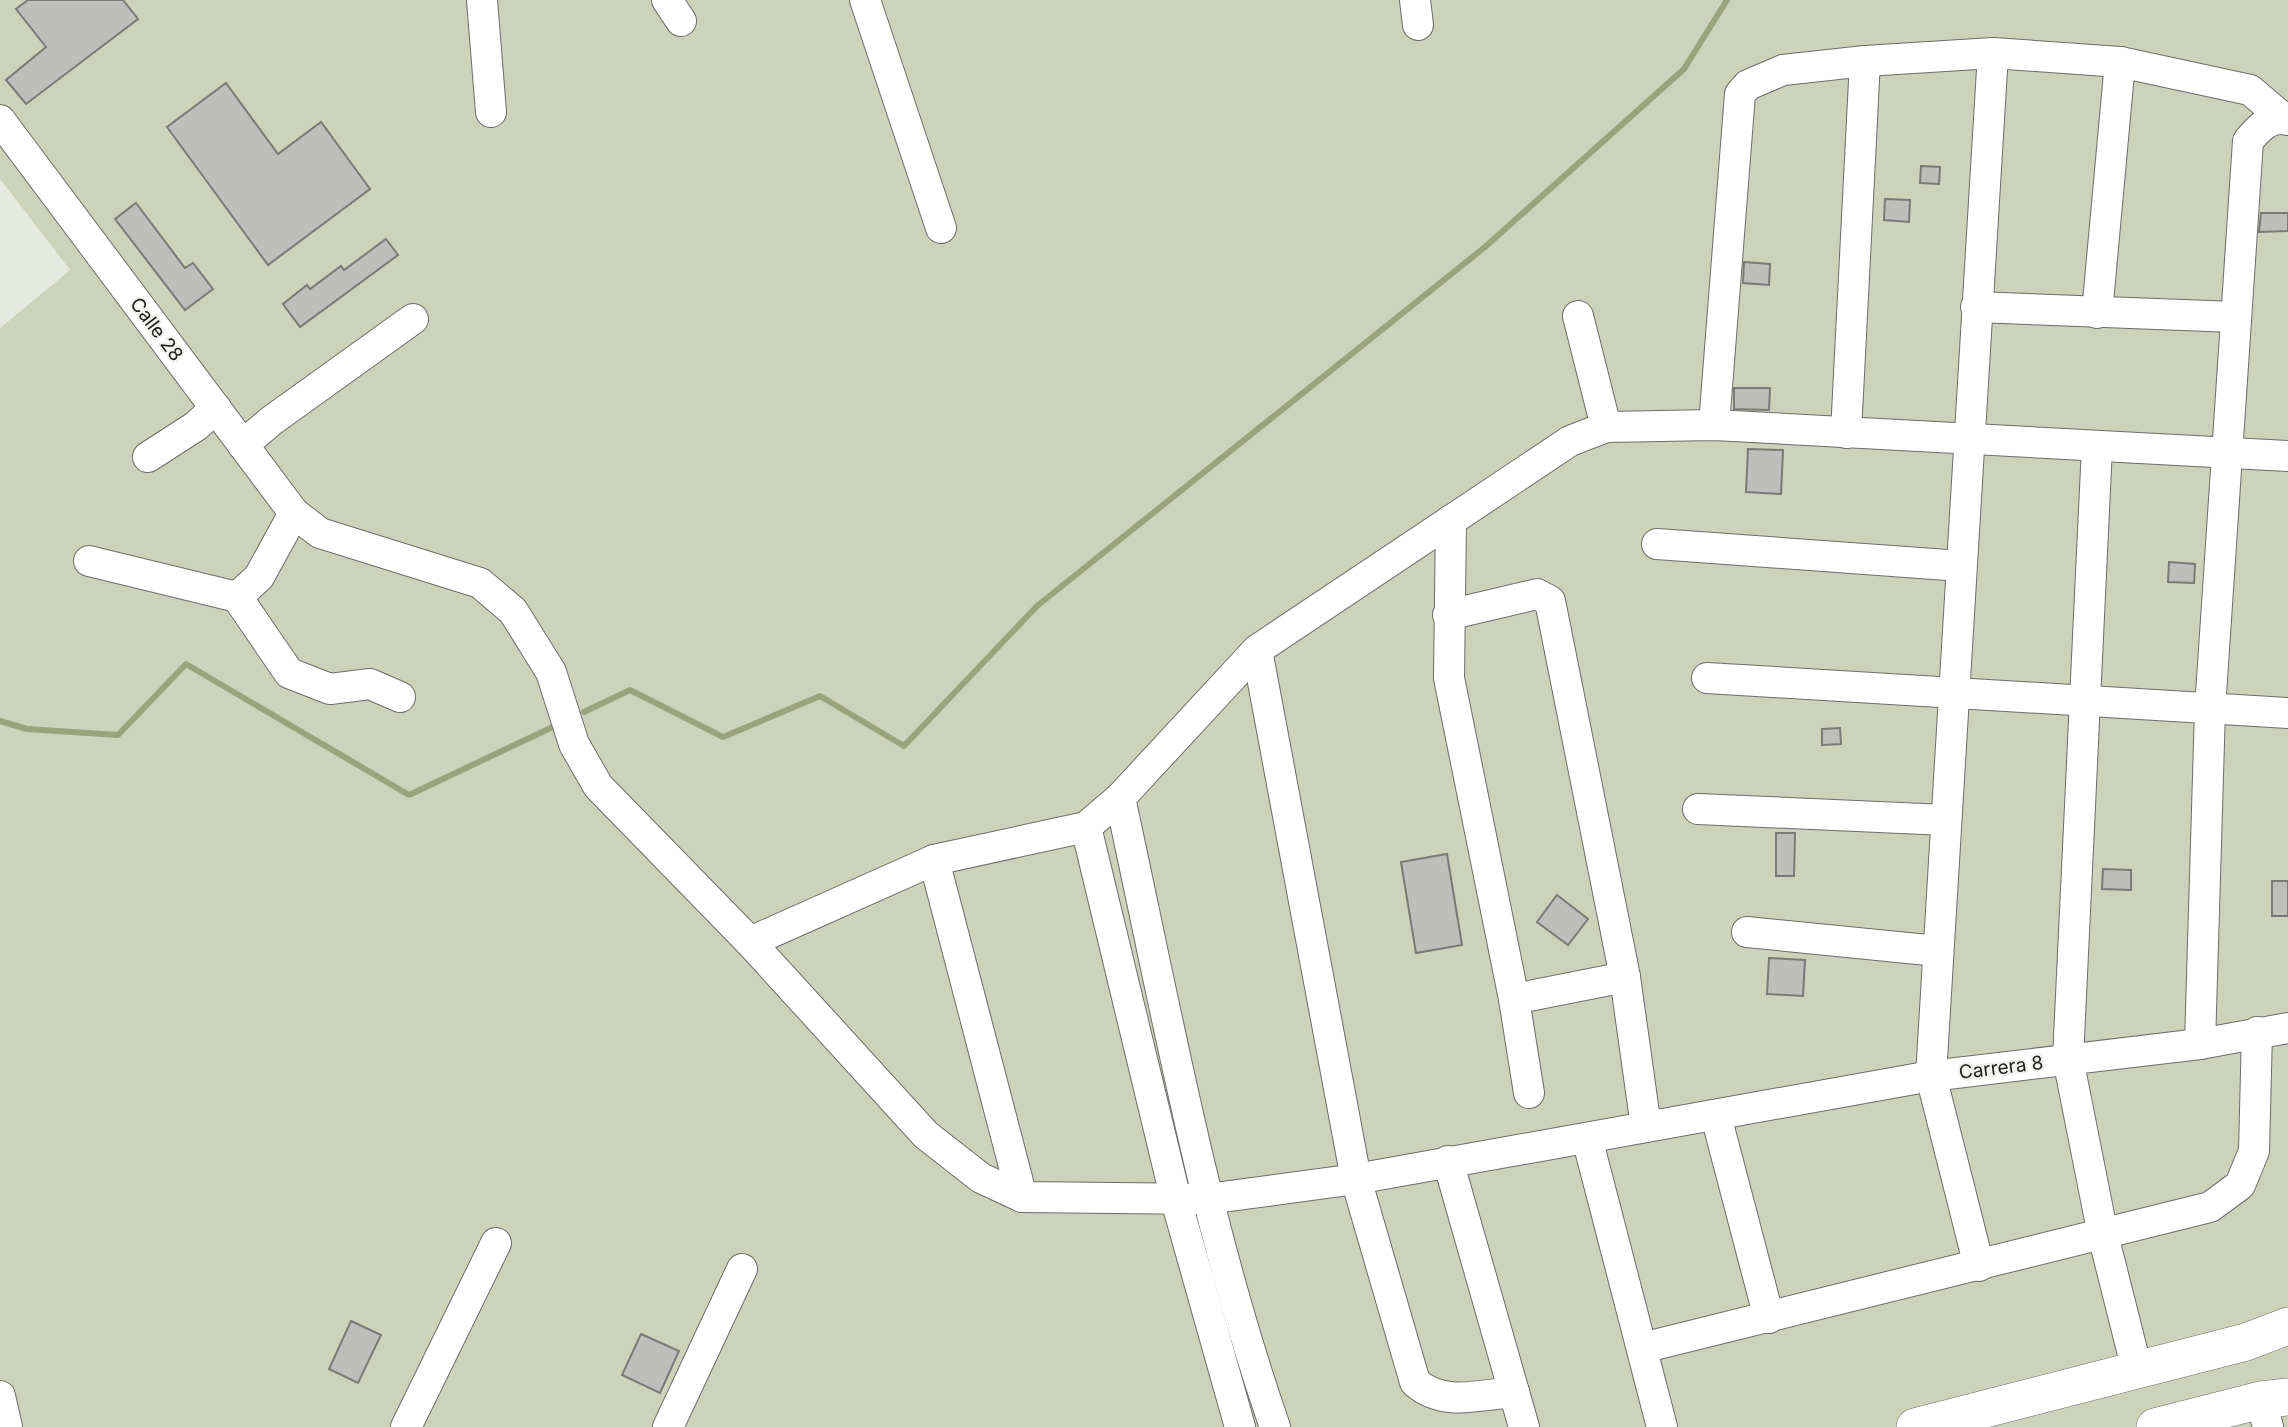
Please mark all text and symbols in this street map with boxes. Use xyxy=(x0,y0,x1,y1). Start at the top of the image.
street label: Calle 28 xyxy=(125,293,188,366)
street label: Carrera 8 xyxy=(1958,1051,2045,1084)

